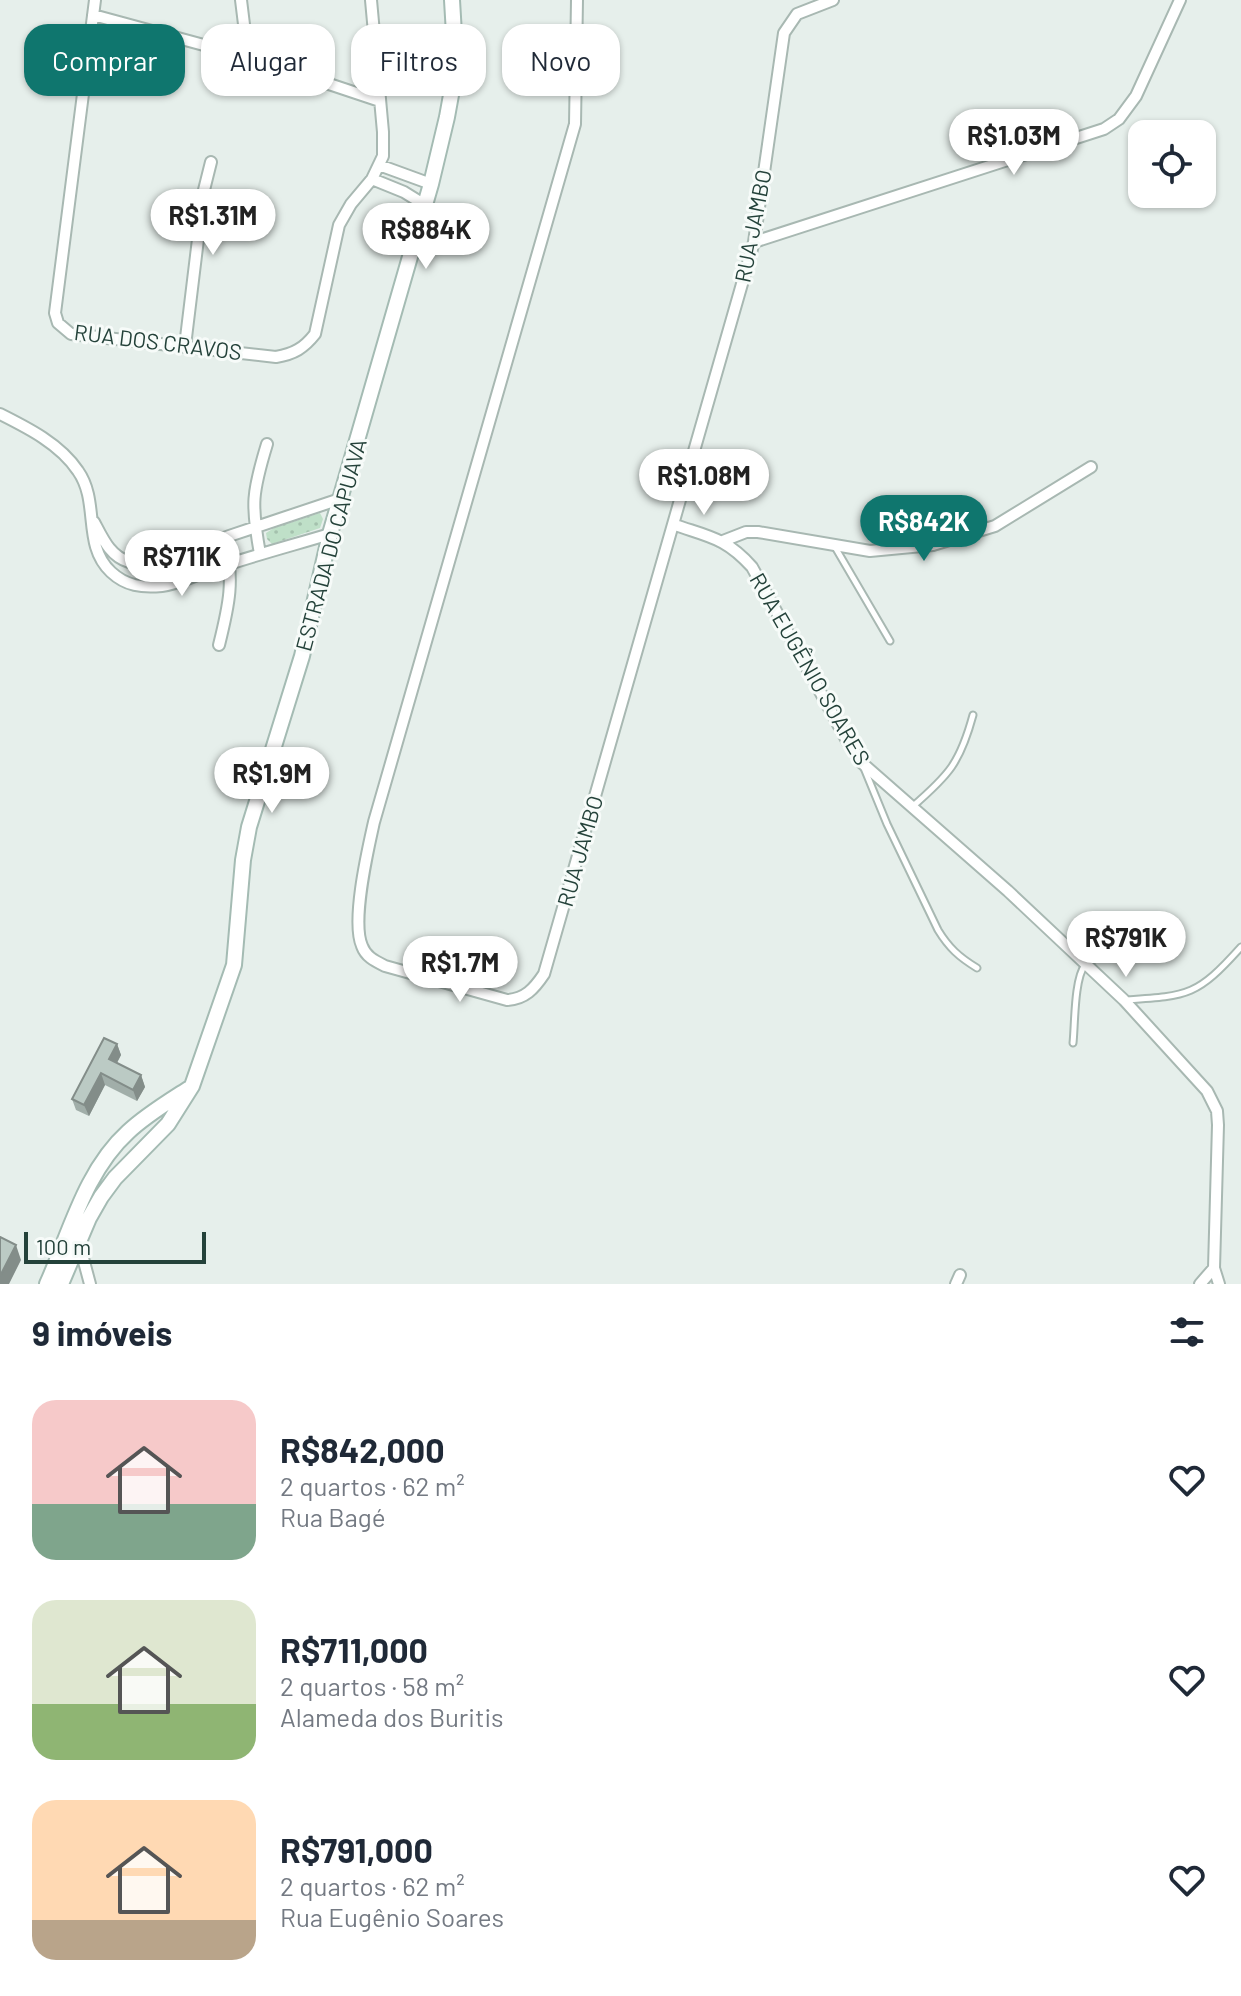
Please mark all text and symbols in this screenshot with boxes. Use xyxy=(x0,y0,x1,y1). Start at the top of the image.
chip: Comprar xyxy=(24,24,185,96)
chip: Alugar xyxy=(201,24,335,96)
chip: Filtros xyxy=(351,24,486,96)
chip: Novo xyxy=(502,24,620,96)
pin: R$1.03M xyxy=(940,109,1088,177)
text: R$1.03M xyxy=(967,119,1061,150)
map controls xyxy=(1128,120,1216,208)
button: locate xyxy=(1128,120,1216,208)
street label: RUA JAMBO xyxy=(728,167,776,284)
pin: R$1.31M xyxy=(139,189,287,257)
text: R$1.31M xyxy=(169,199,257,230)
pin: R$884K xyxy=(361,203,491,271)
text: R$884K xyxy=(381,213,471,244)
street label: RUA DOS CRAVOS xyxy=(73,318,243,364)
street label: ESTRADA DO CAPUAVA xyxy=(289,436,371,654)
pin: R$1.08M xyxy=(630,449,778,517)
text: R$1.08M xyxy=(657,459,751,490)
pin: R$842K xyxy=(859,495,989,563)
text: R$842K xyxy=(878,505,970,536)
pin: R$711K xyxy=(117,530,247,598)
text: R$711K xyxy=(143,540,221,571)
street label: RUA EUGÊNIO SOARES xyxy=(745,568,876,769)
pin: R$1.9M xyxy=(207,747,337,815)
text: R$1.9M xyxy=(232,757,312,788)
street label: RUA JAMBO xyxy=(551,792,607,909)
pin: R$791K xyxy=(1061,911,1191,979)
text: R$791K xyxy=(1085,921,1167,952)
pin: R$1.7M xyxy=(395,936,525,1004)
text: R$1.7M xyxy=(421,946,499,977)
scale bar xyxy=(24,1228,206,1264)
text: 100 m xyxy=(36,1233,91,1259)
icon: filters xyxy=(1165,1310,1209,1354)
text: 9 imóveis xyxy=(32,1312,172,1353)
text: R$842,000 xyxy=(280,1429,445,1470)
icon: home xyxy=(96,1432,192,1528)
icon: heart xyxy=(1165,1458,1209,1502)
text: 2 quartos · 62 m² xyxy=(280,1470,465,1501)
text: Rua Bagé xyxy=(280,1501,386,1532)
text: R$711,000 xyxy=(280,1629,428,1670)
icon: home xyxy=(96,1632,192,1728)
icon: heart xyxy=(1165,1658,1209,1702)
text: 2 quartos · 58 m² xyxy=(280,1670,464,1701)
text: Alameda dos Buritis xyxy=(280,1701,504,1732)
text: R$791,000 xyxy=(280,1829,433,1870)
icon: home xyxy=(96,1832,192,1928)
icon: heart xyxy=(1165,1858,1209,1902)
text: 2 quartos · 62 m² xyxy=(280,1870,465,1901)
text: Rua Eugênio Soares xyxy=(280,1901,504,1932)

